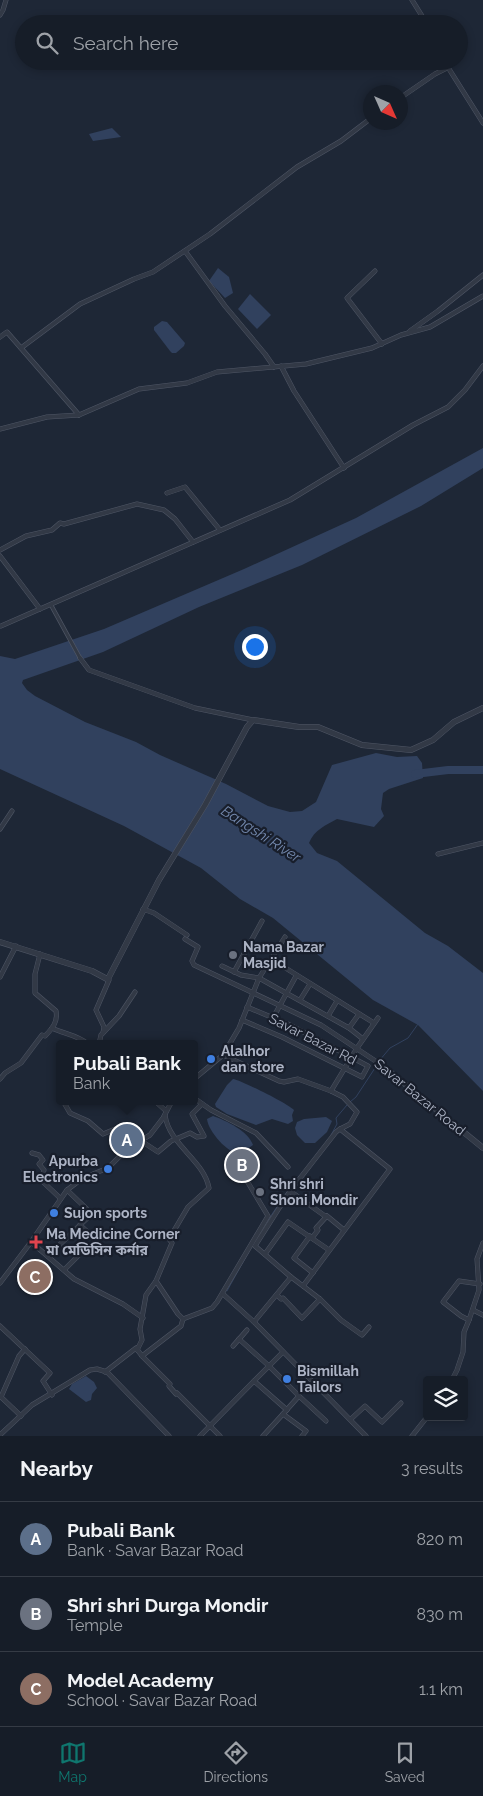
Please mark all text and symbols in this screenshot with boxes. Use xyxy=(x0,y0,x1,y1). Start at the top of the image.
search box xyxy=(15,15,468,70)
icon: search xyxy=(33,29,61,57)
text: Search here xyxy=(73,32,179,54)
north arrow xyxy=(363,85,408,130)
your location xyxy=(242,634,268,660)
water label: Bangshi River xyxy=(218,802,305,867)
place label: Nama Bazar Masjid xyxy=(243,939,325,971)
marker: Nama Bazar Masjid xyxy=(227,949,239,961)
street label: Savar Bazar Rd xyxy=(266,1010,360,1068)
popup xyxy=(56,1040,198,1105)
place label: Alalhor dan store xyxy=(221,1043,285,1075)
text: Pubali Bank xyxy=(73,1052,181,1074)
marker: Alalhor dan store xyxy=(205,1053,217,1065)
street label: Savar Bazar Road xyxy=(371,1055,469,1139)
text: Bank xyxy=(73,1074,110,1093)
pin: A xyxy=(111,1121,143,1159)
pin: B xyxy=(226,1146,258,1184)
place label: Apurba Electronics xyxy=(23,1153,98,1185)
marker: Apurba Electronics xyxy=(102,1163,114,1175)
place label: Shri shri Shoni Mondir xyxy=(270,1176,358,1208)
marker: Shri shri Shoni Mondir xyxy=(254,1186,266,1198)
place label: Sujon sports xyxy=(64,1205,147,1221)
marker: Sujon sports xyxy=(48,1207,60,1219)
place label: Ma Medicine Corner মা মেডিসিন কর্নার xyxy=(45,1226,180,1258)
marker: Ma Medicine Corner মা মেডিসিন কর্নার xyxy=(30,1236,42,1248)
pin: C xyxy=(19,1258,51,1296)
place label: Bismillah Tailors xyxy=(297,1363,359,1395)
marker: Bismillah Tailors xyxy=(281,1373,293,1385)
map controls xyxy=(423,1376,468,1421)
button: layers xyxy=(423,1376,468,1421)
text: Nearby xyxy=(20,1456,93,1481)
text: 3 results xyxy=(401,1459,463,1478)
text: Pubali Bank xyxy=(67,1519,175,1541)
text: A xyxy=(31,1530,41,1549)
text: 820 m xyxy=(417,1530,463,1549)
text: Bank · Savar Bazar Road xyxy=(67,1541,244,1560)
text: Shri shri Durga Mondir xyxy=(67,1594,268,1616)
text: B xyxy=(31,1605,41,1624)
text: 830 m xyxy=(416,1605,463,1624)
text: Temple xyxy=(67,1616,123,1635)
text: Model Academy xyxy=(67,1669,214,1691)
text: C xyxy=(31,1680,41,1699)
text: 1.1 km xyxy=(419,1680,463,1699)
text: School · Savar Bazar Road xyxy=(67,1691,257,1710)
tab: Map xyxy=(58,1739,87,1785)
tab: Directions xyxy=(203,1739,268,1785)
tab: Saved xyxy=(385,1739,425,1785)

